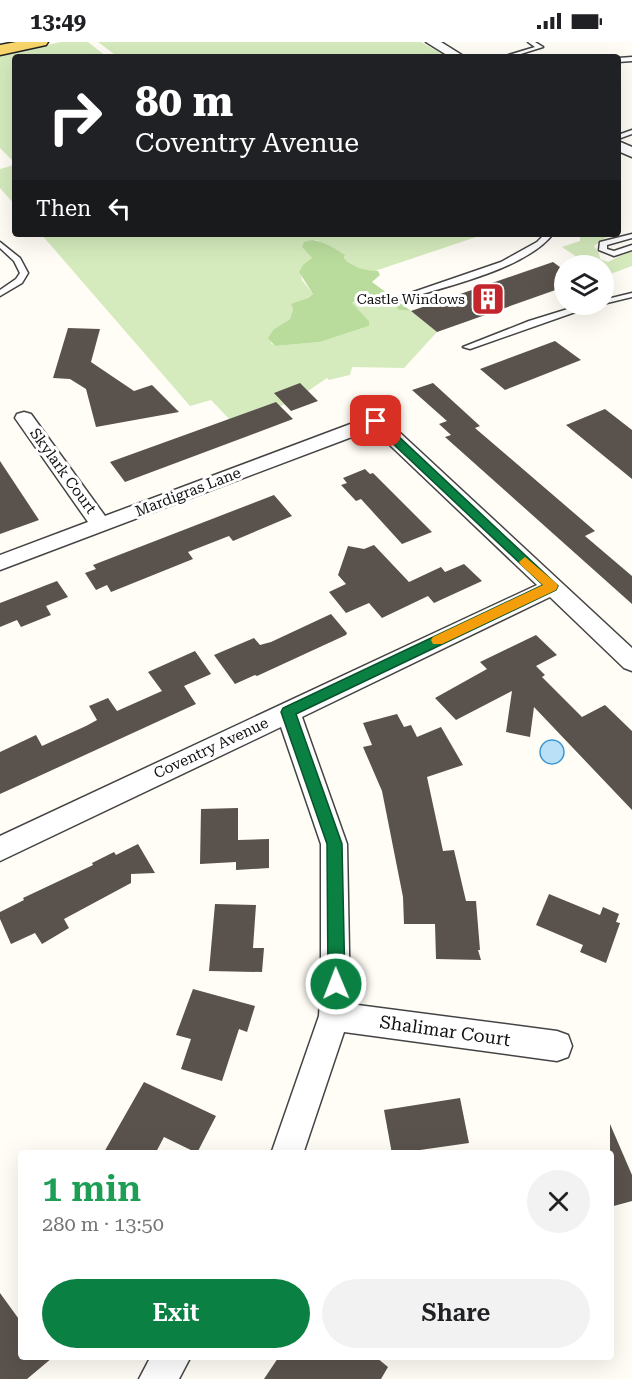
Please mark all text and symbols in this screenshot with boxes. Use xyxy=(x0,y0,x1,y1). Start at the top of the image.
text: 13:49 xyxy=(30,9,86,34)
text: 80 m xyxy=(135,77,233,126)
icon: right xyxy=(36,78,114,156)
text: Coventry Avenue xyxy=(135,127,359,159)
icon: left xyxy=(103,192,136,225)
text: Then xyxy=(36,196,91,221)
map controls xyxy=(554,255,614,315)
button: layers xyxy=(554,255,614,315)
building icon: Castle Windows xyxy=(470,281,506,317)
place label: Castle Windows xyxy=(357,291,465,307)
pin xyxy=(350,395,401,446)
icon: arrive xyxy=(359,404,392,437)
street label: Skylark Court xyxy=(26,425,100,518)
street label: Mardigras Lane xyxy=(133,464,243,520)
street label: Coventry Avenue xyxy=(151,714,271,782)
position arrow xyxy=(304,952,368,1016)
street label: Shalimar Court xyxy=(378,1011,512,1050)
text: 1 min xyxy=(42,1168,141,1210)
button: close xyxy=(527,1170,590,1233)
text: 280 m · 13:50 xyxy=(42,1212,164,1236)
button: Exit xyxy=(42,1279,310,1348)
button: Share xyxy=(322,1279,590,1348)

